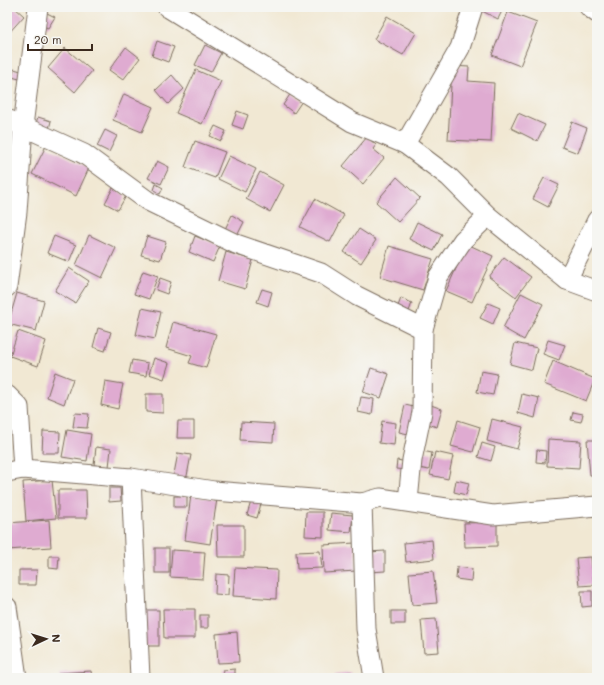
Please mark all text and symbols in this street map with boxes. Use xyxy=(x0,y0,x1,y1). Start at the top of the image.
scale bar xyxy=(28,26,92,52)
text: 20 m xyxy=(34,31,62,47)
north arrow xyxy=(26,619,66,659)
text: N xyxy=(49,634,64,643)

